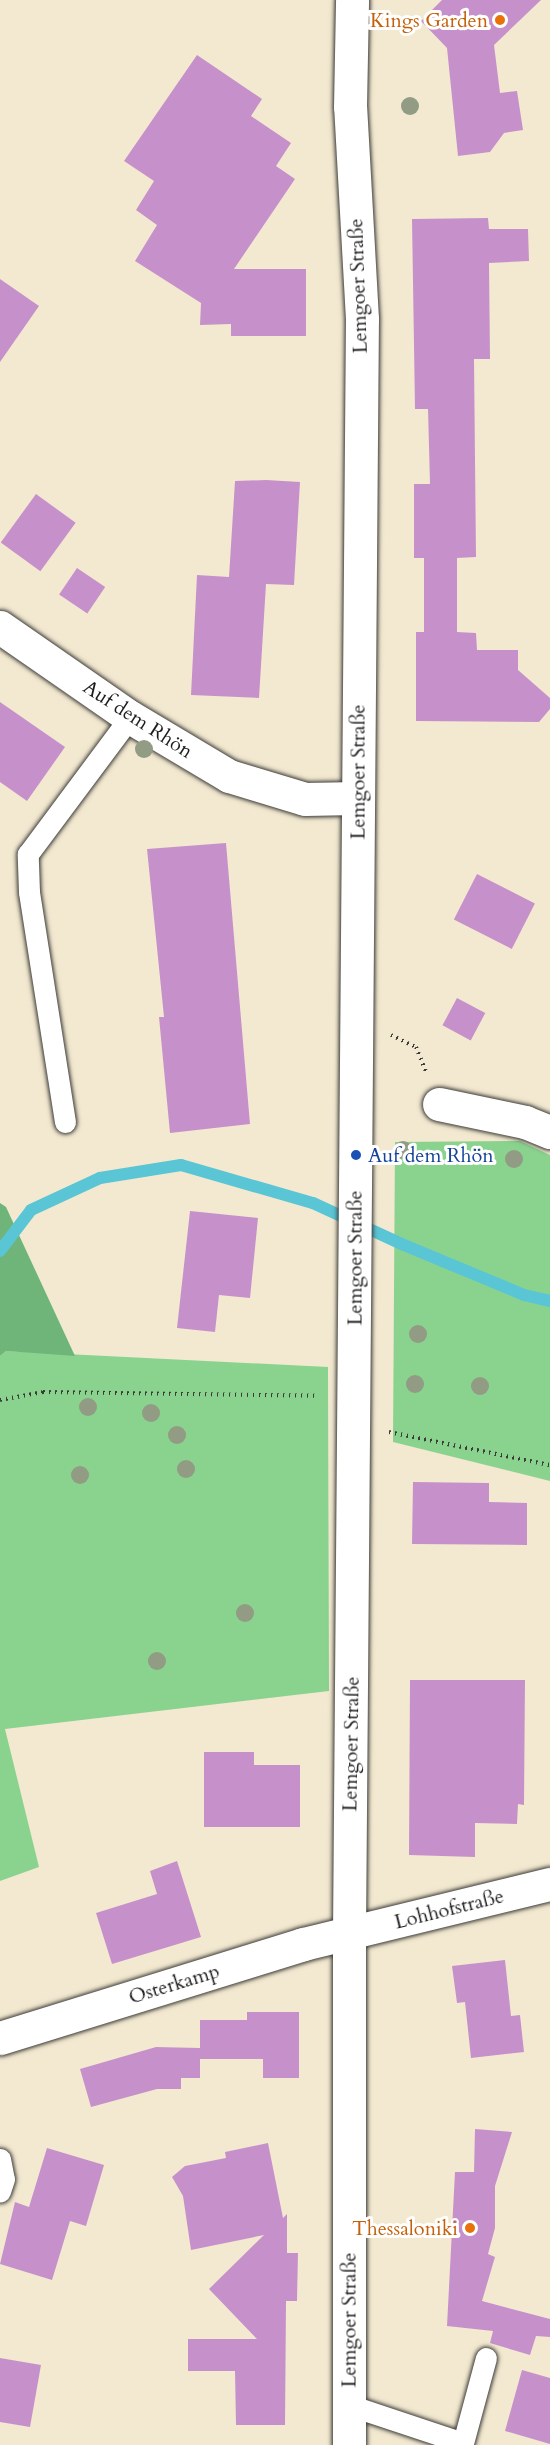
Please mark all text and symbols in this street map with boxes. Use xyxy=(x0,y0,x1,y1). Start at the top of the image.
place label: Kings Garden xyxy=(370,8,488,32)
marker: Kings Garden xyxy=(493,13,507,27)
street label: Lemgoer Straße xyxy=(344,218,372,354)
street label: Auf dem Rhön xyxy=(79,675,197,763)
street label: Lemgoer Straße xyxy=(346,704,370,840)
place label: Auf dem Rhön xyxy=(368,1143,494,1167)
marker: Auf dem Rhön xyxy=(349,1148,363,1162)
street label: Lemgoer Straße xyxy=(343,1190,367,1326)
street label: Lemgoer Straße xyxy=(338,1676,364,1812)
street label: Lohhofstraße xyxy=(392,1884,506,1934)
street label: Osterkamp xyxy=(126,1959,222,2009)
place label: Thessaloniki xyxy=(352,2216,458,2240)
marker: Thessaloniki xyxy=(463,2221,477,2235)
street label: Lemgoer Straße xyxy=(337,2252,361,2388)

